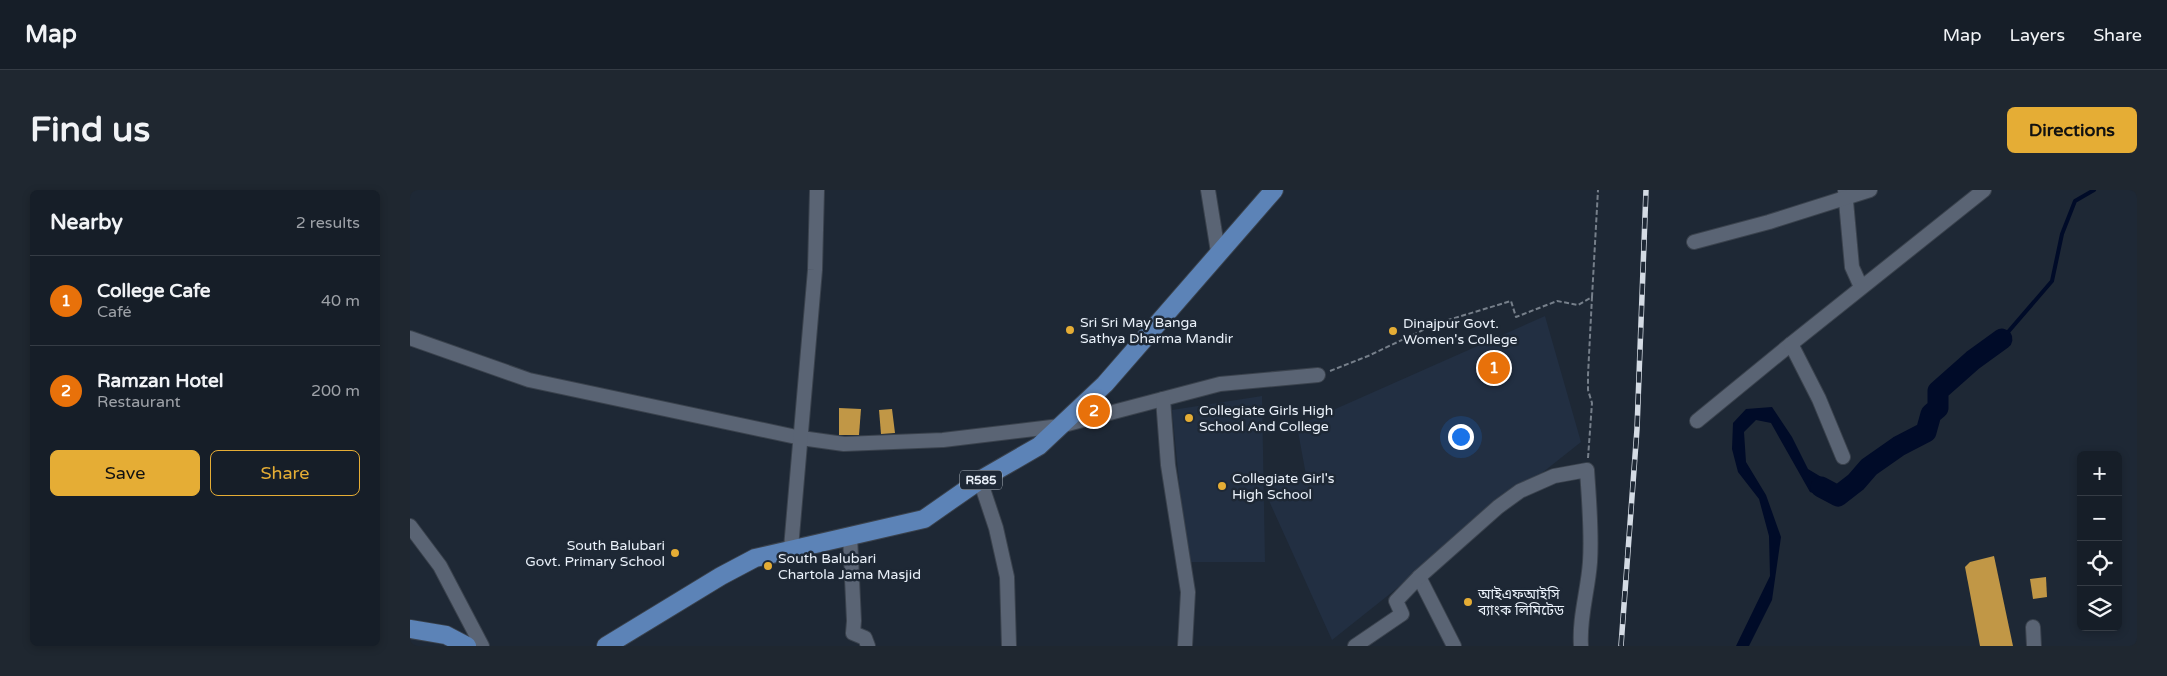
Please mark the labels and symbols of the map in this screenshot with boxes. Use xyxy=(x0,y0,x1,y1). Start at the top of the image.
place label: Sri Sri May Banga Sathya Dharma Mandir xyxy=(1080,314,1234,347)
place label: Dinajpur Govt. Women's College xyxy=(1403,315,1518,348)
marker: Sri Sri May Banga Sathya Dharma Mandir xyxy=(1064,324,1076,336)
marker: Dinajpur Govt. Women's College xyxy=(1387,325,1399,337)
pin: 1 xyxy=(1478,349,1510,387)
pin: 2 xyxy=(1078,392,1110,430)
place label: Collegiate Girls High School And College xyxy=(1199,402,1333,435)
marker: Collegiate Girls High School And College xyxy=(1183,412,1195,424)
your location xyxy=(1448,424,1474,450)
road number: R585 xyxy=(960,470,1002,490)
place label: Collegiate Girl's High School xyxy=(1232,470,1335,503)
marker: Collegiate Girl's High School xyxy=(1216,480,1228,492)
place label: South Balubari Govt. Primary School xyxy=(525,537,665,570)
marker: South Balubari Govt. Primary School xyxy=(669,547,681,559)
place label: South Balubari Chartola Jama Masjid xyxy=(778,550,921,583)
marker: South Balubari Chartola Jama Masjid xyxy=(762,560,774,572)
place label: আইএফআইসি ব্যাংক লিমিটেড xyxy=(1477,586,1565,619)
marker: আইএফআইসি ব্যাংক লিমিটেড xyxy=(1462,596,1474,608)

